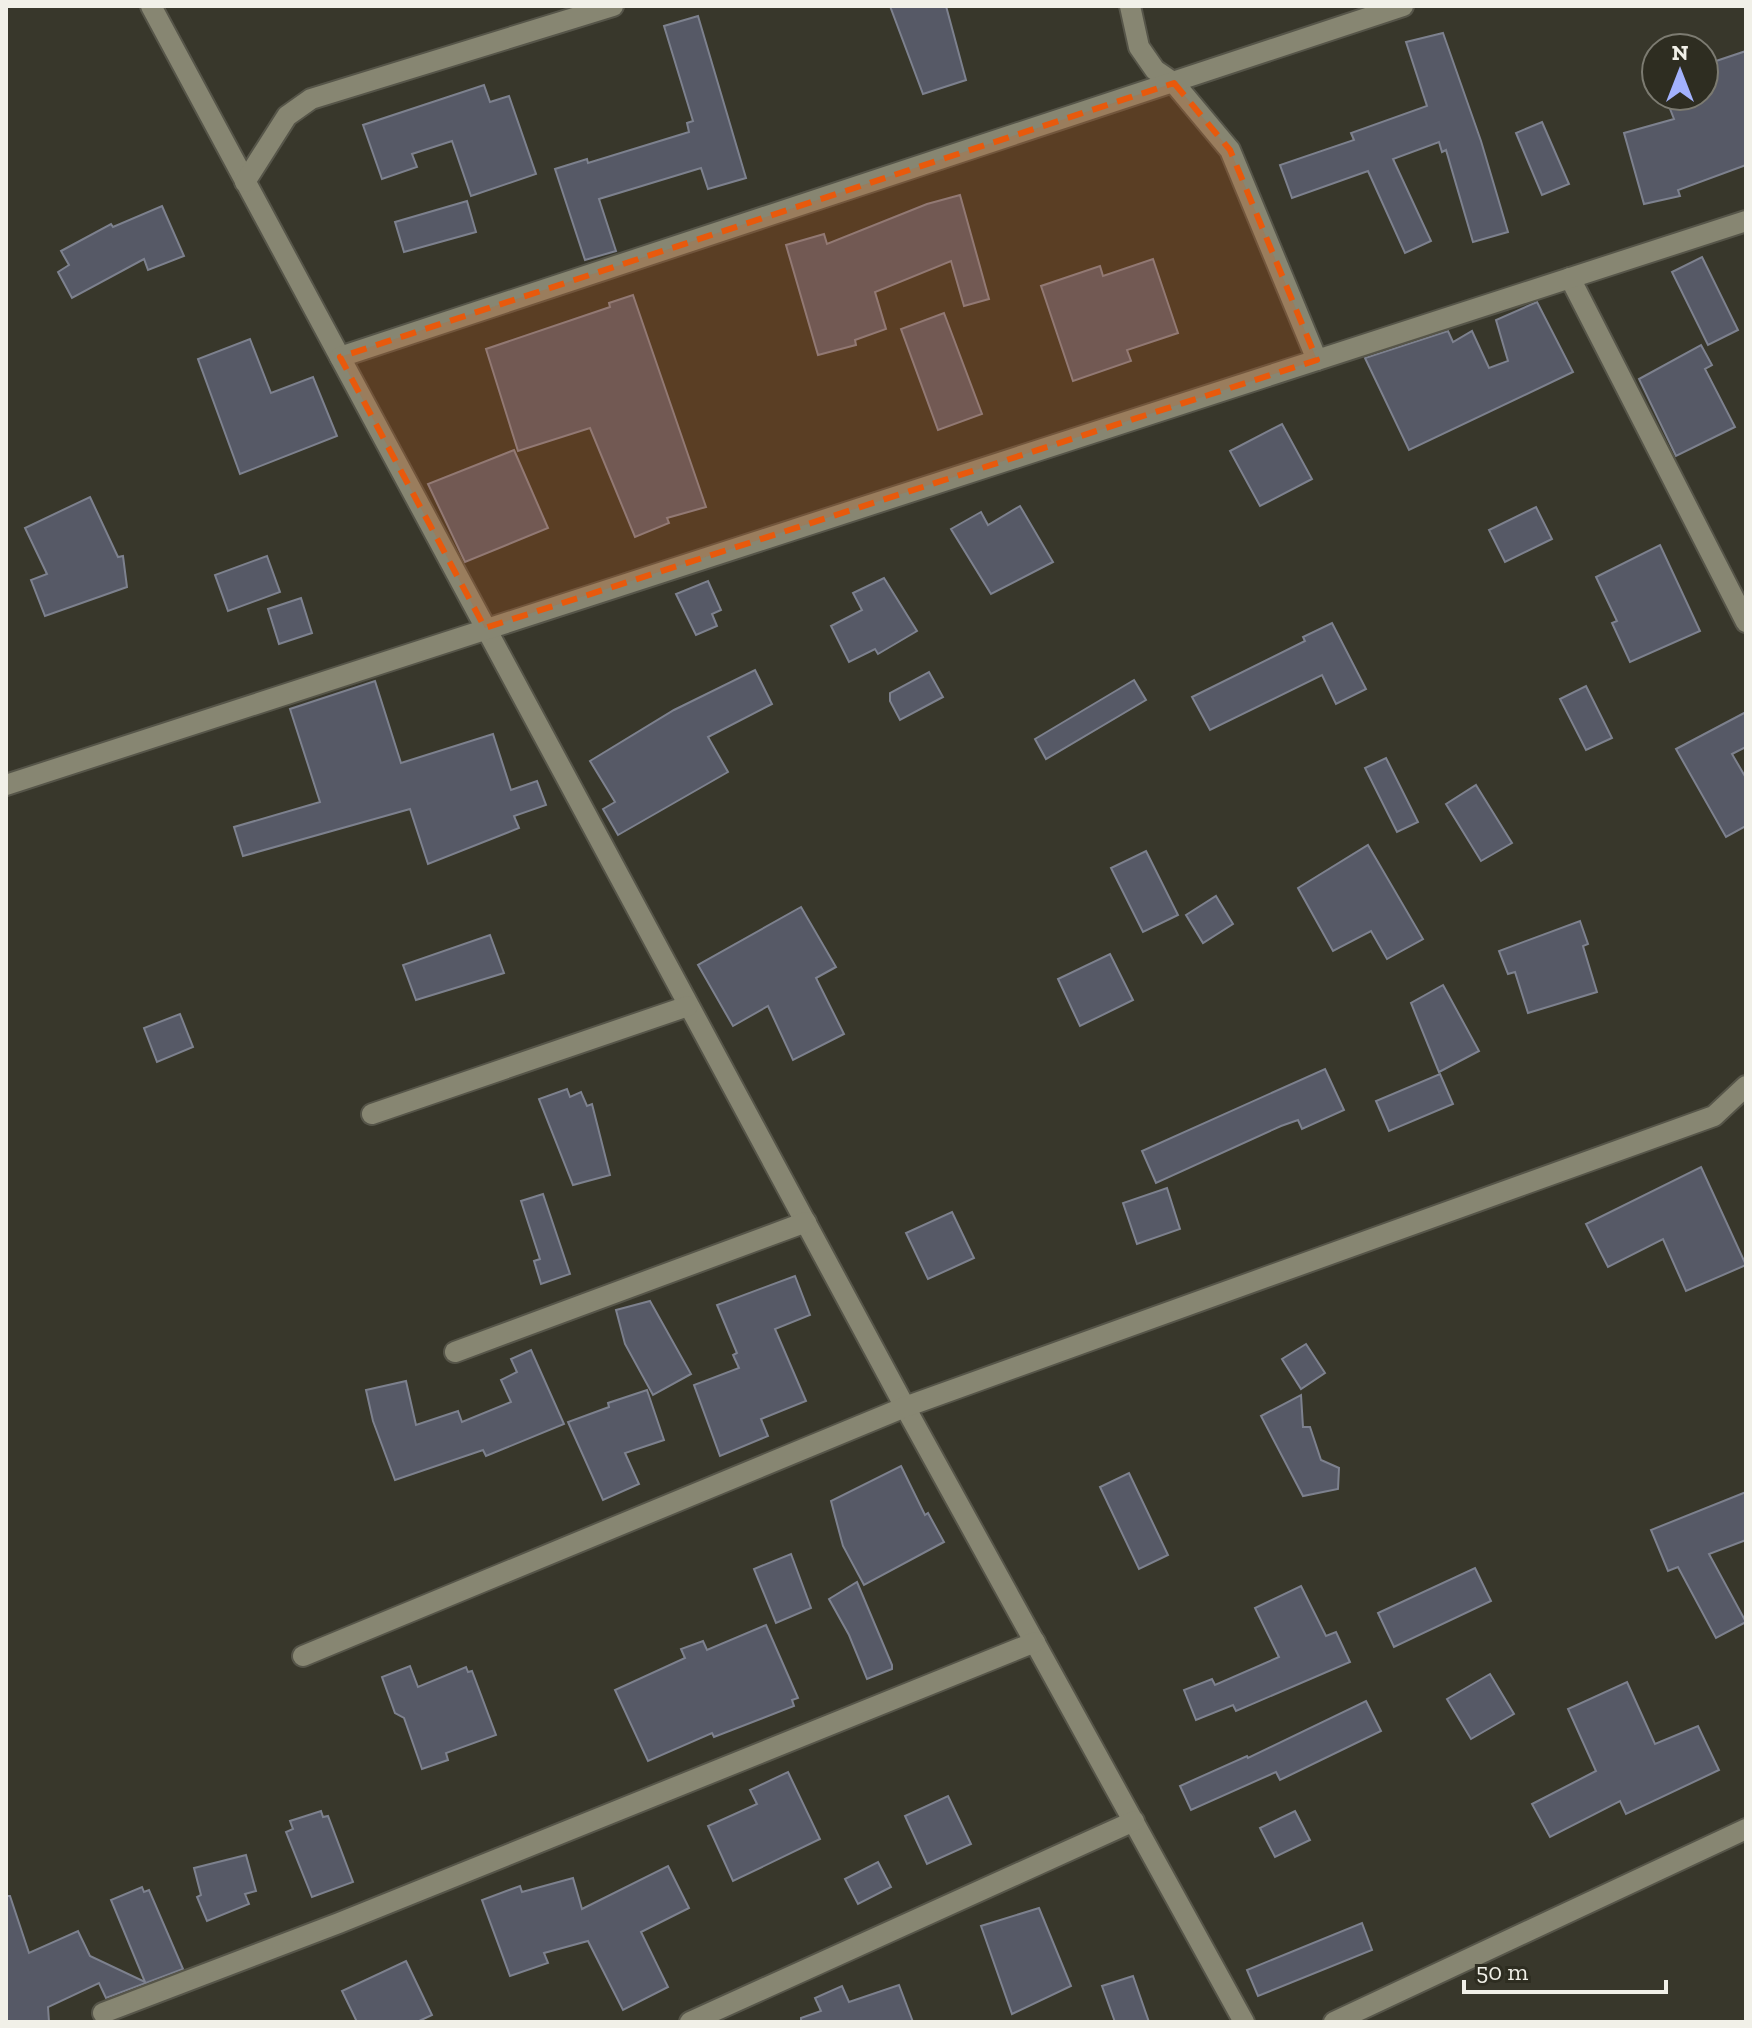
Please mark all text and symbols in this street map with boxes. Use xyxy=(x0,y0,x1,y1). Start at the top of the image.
north arrow xyxy=(1640,32,1720,112)
text: N xyxy=(1672,39,1689,66)
scale bar xyxy=(1464,1944,1666,1994)
text: 50 m xyxy=(1476,1957,1529,1986)

